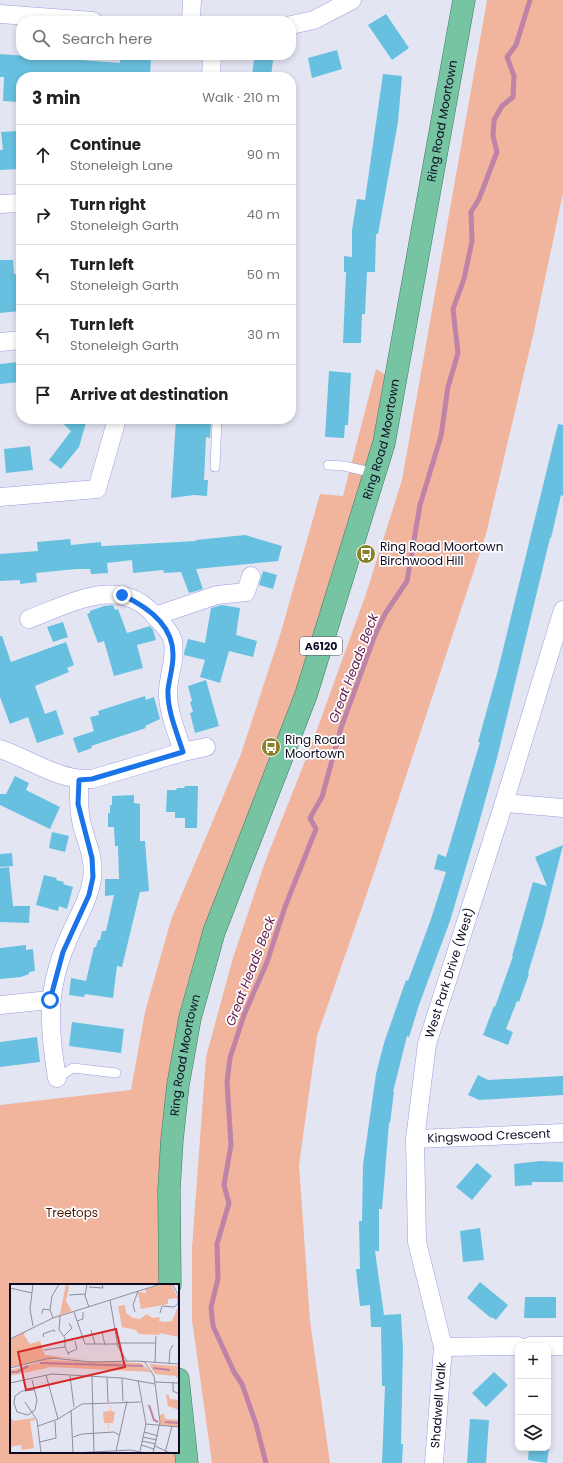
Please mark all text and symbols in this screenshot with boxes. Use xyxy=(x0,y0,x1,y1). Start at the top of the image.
search box xyxy=(16,16,296,60)
icon: search xyxy=(30,27,52,49)
text: Search here xyxy=(62,28,152,49)
street label: Ring Road Moortown xyxy=(422,59,461,183)
text: 3 min xyxy=(32,86,80,110)
text: Walk · 210 m xyxy=(202,88,280,107)
text: Continue xyxy=(70,134,141,155)
icon: ahead xyxy=(32,144,54,166)
text: 90 m xyxy=(247,145,280,164)
text: Stoneleigh Lane xyxy=(70,156,173,175)
text: Turn right xyxy=(70,194,146,215)
icon: right xyxy=(32,204,54,226)
text: 40 m xyxy=(247,205,280,224)
text: Stoneleigh Garth xyxy=(70,216,179,235)
text: Turn left xyxy=(70,254,134,275)
icon: left xyxy=(32,264,54,286)
text: 50 m xyxy=(247,265,280,284)
text: Stoneleigh Garth xyxy=(70,276,179,295)
text: Turn left xyxy=(70,314,134,335)
icon: left xyxy=(32,324,54,346)
text: 30 m xyxy=(247,325,280,344)
text: Stoneleigh Garth xyxy=(70,336,179,355)
street label: Ring Road Moortown xyxy=(358,377,403,501)
icon: arrive xyxy=(32,384,54,406)
text: Arrive at destination xyxy=(70,384,228,405)
place label: Ring Road Moortown Birchwood Hill xyxy=(380,538,503,569)
bus stop icon: Ring Road Moortown Birchwood Hill xyxy=(355,543,377,565)
route end xyxy=(113,586,131,604)
water label: Great Heads Beck xyxy=(324,609,384,726)
road number: A6120 xyxy=(300,637,342,655)
place label: Ring Road Moortown xyxy=(285,731,345,762)
bus stop icon: Ring Road Moortown xyxy=(260,736,282,758)
street label: West Park Drive (West) xyxy=(420,905,478,1040)
water label: Great Heads Beck xyxy=(221,912,281,1029)
route start xyxy=(41,991,59,1009)
street label: Ring Road Moortown xyxy=(166,992,204,1117)
street label: Kingswood Crescent xyxy=(427,1125,551,1146)
park label: Treetops xyxy=(46,1204,98,1221)
inset map xyxy=(10,1284,179,1453)
map controls xyxy=(515,1343,551,1451)
button: + xyxy=(515,1343,551,1379)
street label: Shadwell Walk xyxy=(426,1361,450,1449)
button: − xyxy=(515,1379,551,1415)
button: layers xyxy=(515,1415,551,1451)

